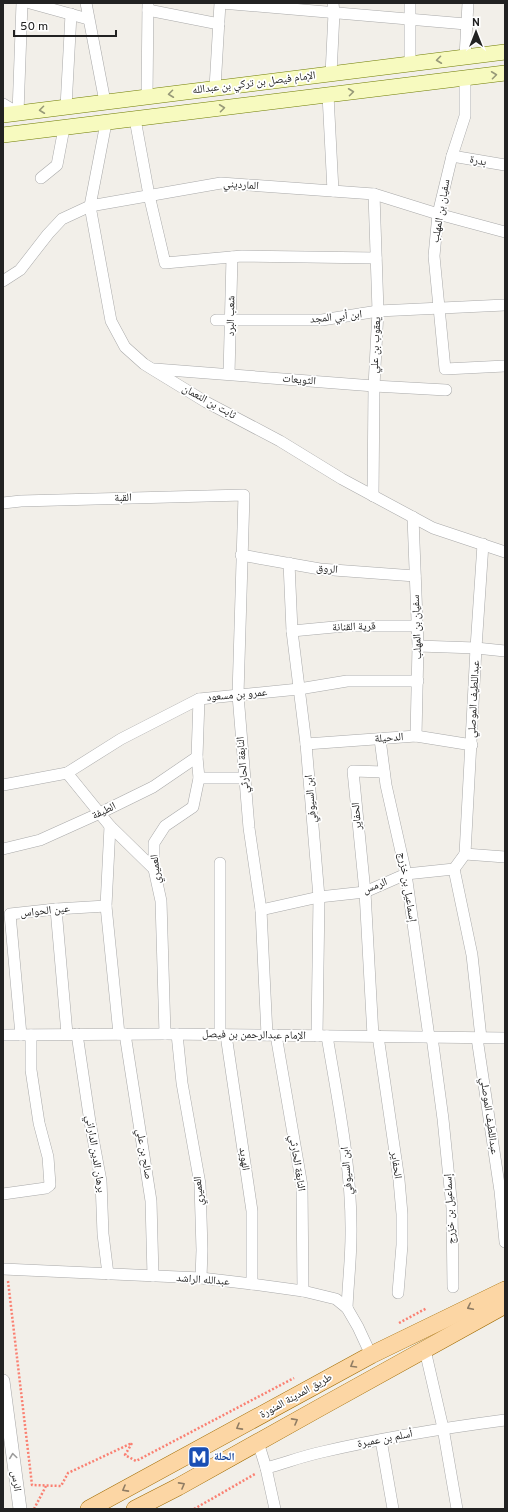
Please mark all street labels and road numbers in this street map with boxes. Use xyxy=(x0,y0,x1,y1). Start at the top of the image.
street label: الإمام فيصل بن تركي بن عبدالله xyxy=(192,69,316,98)
street label: بدرة xyxy=(468,153,488,169)
street label: المارديني xyxy=(223,177,259,194)
street label: سفيان بن المهلب xyxy=(428,178,454,244)
street label: شعب البرد xyxy=(224,296,238,336)
street label: ابن أبي المجد xyxy=(309,306,363,327)
street label: يعقوب بن علي xyxy=(368,316,385,374)
street label: الثويعات xyxy=(282,372,316,388)
street label: ثابت بن النعمان xyxy=(180,381,239,423)
street label: القبة xyxy=(114,491,132,505)
street label: الروق xyxy=(315,561,339,577)
street label: سفيان بن المهلب xyxy=(409,594,425,660)
street label: قرية القنانة xyxy=(332,619,376,635)
street label: عبداللطيف الموصلي xyxy=(465,659,484,738)
street label: عمرو بن مسعود xyxy=(206,685,268,705)
street label: الدحيلة xyxy=(374,730,404,746)
street label: النابغة الحارثي xyxy=(234,736,253,794)
street label: ابن السيوفي xyxy=(302,774,321,824)
street label: الطيفة xyxy=(90,799,118,823)
street label: الحفاير xyxy=(349,802,365,831)
street label: إسماعيل بن خزرج xyxy=(395,851,419,923)
street label: العميري xyxy=(148,854,165,884)
street label: الرمس xyxy=(361,875,389,897)
street label: عين الحواس xyxy=(20,901,71,921)
street label: الإمام عبدالرحمن بن فيصل xyxy=(202,1027,306,1043)
street label: عبداللطيف الموصلي xyxy=(476,1077,501,1156)
street label: برهان الدين الداراني xyxy=(81,1114,108,1194)
street label: صالح بن علي xyxy=(132,1127,155,1181)
street label: النابغة الحارثي xyxy=(285,1134,308,1192)
street label: الهويد xyxy=(235,1146,253,1172)
street label: ابن السيوفي xyxy=(338,1146,357,1196)
street label: الحفاير xyxy=(387,1149,405,1180)
street label: إسماعيل بن خزرج xyxy=(441,1173,459,1245)
street label: العميري xyxy=(191,1176,208,1206)
street label: عبدالله الراشد xyxy=(176,1271,231,1289)
street label: طريق المدينة المنورة xyxy=(257,1370,335,1422)
street label: أسلم بن عميرة xyxy=(356,1426,414,1451)
street label: الرس xyxy=(8,1470,24,1492)

